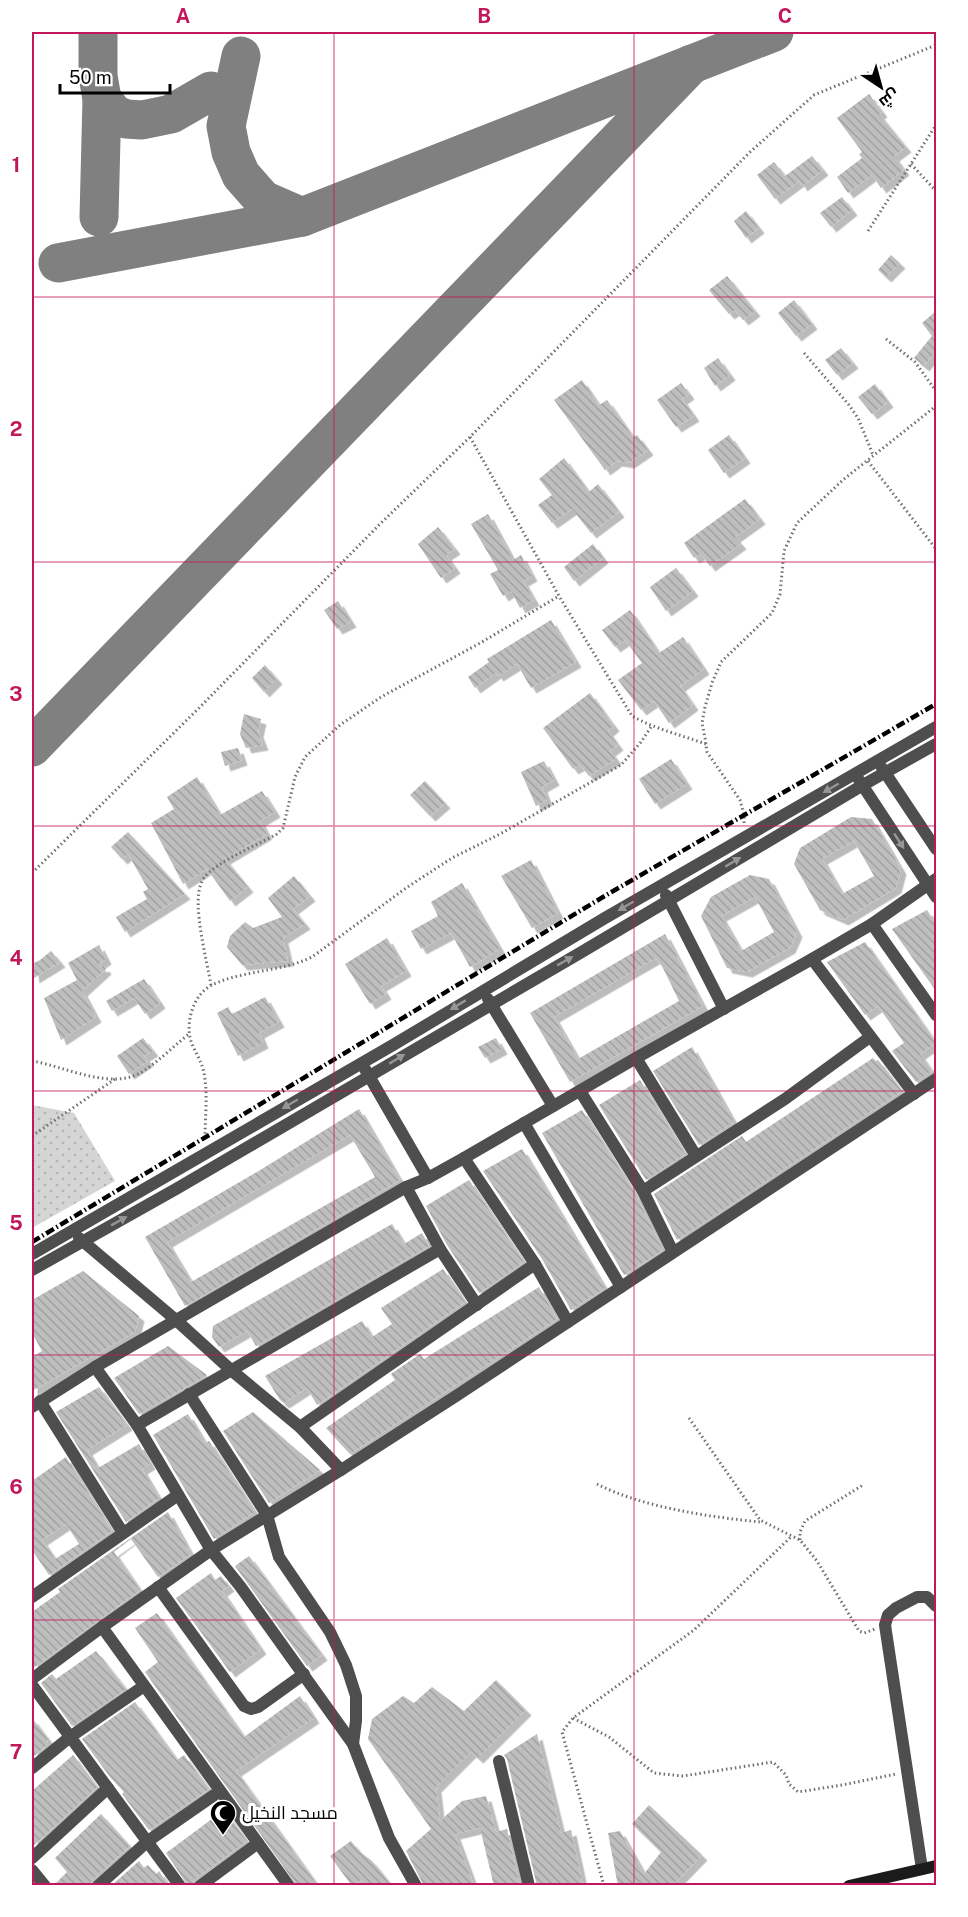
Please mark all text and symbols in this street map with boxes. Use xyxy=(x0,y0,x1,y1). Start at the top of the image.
text: A xyxy=(176,4,190,28)
text: B xyxy=(477,4,491,28)
text: C xyxy=(778,4,792,28)
scale bar xyxy=(60,57,170,95)
north arrow xyxy=(851,57,911,117)
text: 50 m xyxy=(69,67,112,88)
text: ش xyxy=(876,85,903,112)
text: 1 xyxy=(12,153,20,177)
text: 2 xyxy=(10,417,22,441)
text: 3 xyxy=(9,682,23,706)
one-way arrow xyxy=(823,783,840,793)
one-way arrow xyxy=(893,833,904,849)
one-way arrow xyxy=(725,857,741,868)
one-way arrow xyxy=(618,900,634,911)
text: 4 xyxy=(9,946,23,970)
one-way arrow xyxy=(557,956,574,966)
one-way arrow xyxy=(450,1000,466,1011)
one-way arrow xyxy=(389,1054,405,1065)
one-way arrow xyxy=(281,1099,298,1109)
text: 5 xyxy=(9,1211,23,1235)
one-way arrow xyxy=(111,1215,127,1226)
text: 6 xyxy=(9,1475,23,1499)
text: 7 xyxy=(10,1740,22,1764)
mosque icon: مسجد النخيل xyxy=(208,1798,238,1836)
place label: مسجد النخيل xyxy=(242,1802,338,1824)

